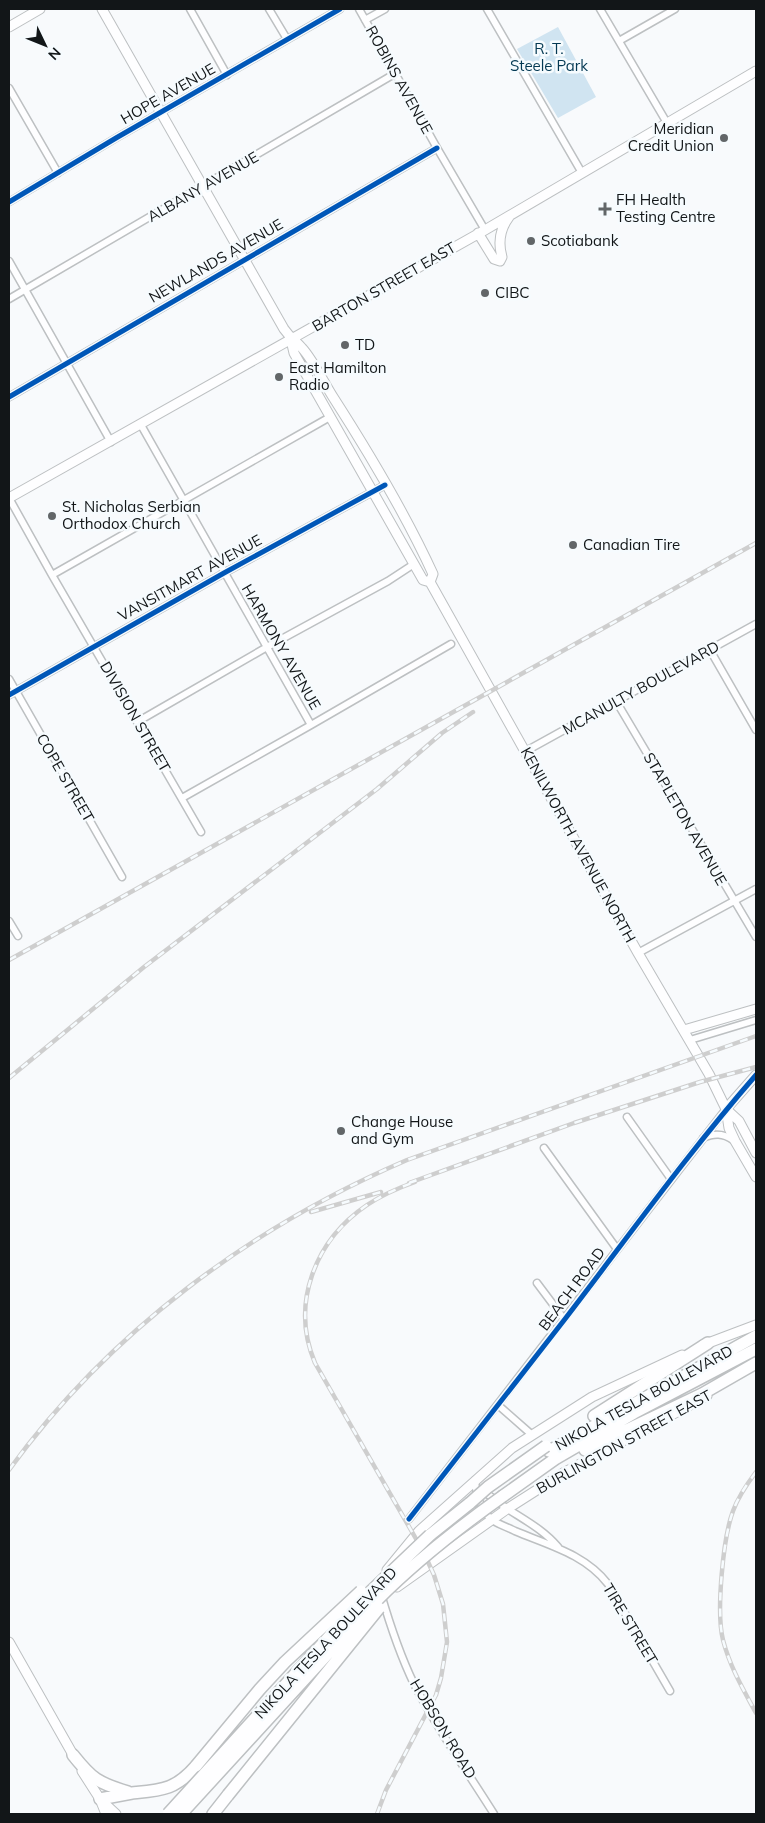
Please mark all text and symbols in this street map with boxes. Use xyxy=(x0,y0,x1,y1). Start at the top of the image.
north arrow xyxy=(20,20,70,70)
street label: ROBINS AVENUE xyxy=(362,22,437,137)
park label: R. T. Steele Park xyxy=(510,39,588,75)
text: N xyxy=(44,44,65,64)
street label: HOPE AVENUE xyxy=(117,59,219,128)
place label: Meridian Credit Union xyxy=(628,119,714,155)
marker: Meridian Credit Union xyxy=(718,132,730,144)
street label: ALBANY AVENUE xyxy=(144,147,262,226)
place label: FH Health Testing Centre xyxy=(616,190,715,226)
marker: FH Health Testing Centre xyxy=(598,202,612,216)
street label: NEWLANDS AVENUE xyxy=(145,214,286,307)
place label: Scotiabank xyxy=(541,231,619,250)
marker: Scotiabank xyxy=(525,235,537,247)
street label: BARTON STREET EAST xyxy=(308,238,459,336)
place label: CIBC xyxy=(495,283,530,302)
marker: CIBC xyxy=(479,287,491,299)
place label: TD xyxy=(355,335,375,354)
marker: TD xyxy=(339,339,351,351)
place label: East Hamilton Radio xyxy=(289,358,387,394)
marker: East Hamilton Radio xyxy=(273,371,285,383)
place label: St. Nicholas Serbian Orthodox Church xyxy=(62,497,201,533)
marker: St. Nicholas Serbian Orthodox Church xyxy=(46,510,58,522)
street label: VANSITMART AVENUE xyxy=(114,530,265,625)
place label: Canadian Tire xyxy=(583,535,680,554)
marker: Canadian Tire xyxy=(567,539,579,551)
street label: HARMONY AVENUE xyxy=(238,580,325,713)
street label: MCANULTY BOULEVARD xyxy=(559,636,723,739)
street label: DIVISION STREET xyxy=(96,658,175,775)
street label: COPE STREET xyxy=(32,730,98,825)
street label: KENILWORTH AVENUE NORTH xyxy=(517,744,640,946)
street label: STAPLETON AVENUE xyxy=(640,749,731,889)
place label: Change House and Gym xyxy=(351,1112,453,1148)
marker: Change House and Gym xyxy=(335,1125,347,1137)
street label: BEACH ROAD xyxy=(534,1243,609,1334)
street label: NIKOLA TESLA BOULEVARD xyxy=(552,1341,736,1454)
street label: BURLINGTON STREET EAST xyxy=(533,1385,715,1498)
street label: NIKOLA TESLA BOULEVARD xyxy=(250,1563,401,1722)
street label: TIRE STREET xyxy=(599,1580,662,1668)
street label: HOBSON ROAD xyxy=(406,1675,481,1782)

